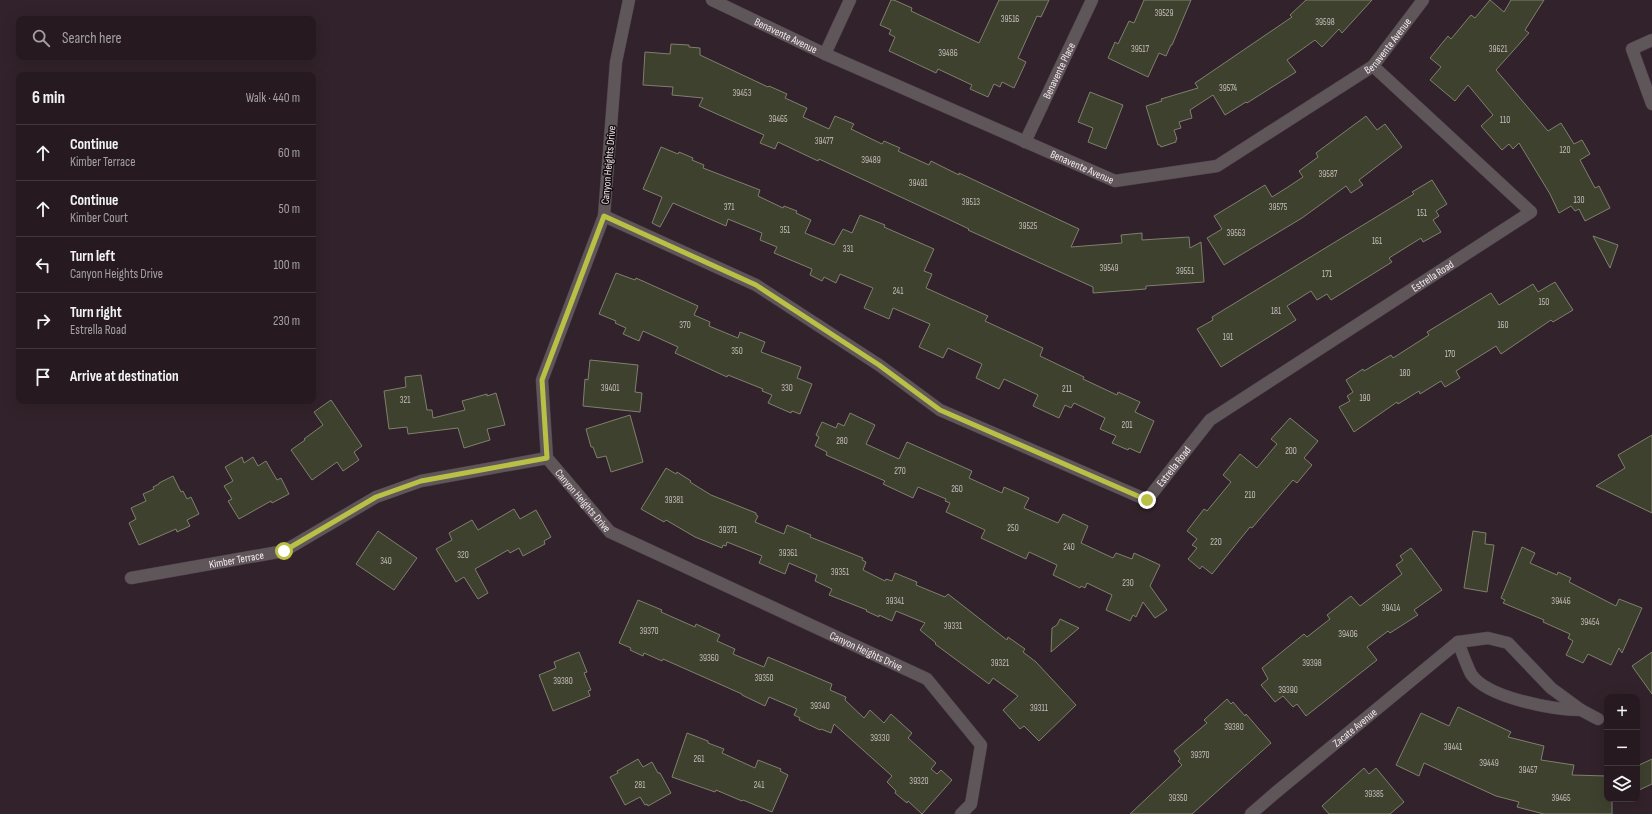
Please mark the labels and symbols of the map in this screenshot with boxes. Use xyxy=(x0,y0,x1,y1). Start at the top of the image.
house number: 39529 xyxy=(1154,8,1174,19)
house number: 39516 xyxy=(1001,14,1019,25)
street label: Benavente Avenue xyxy=(752,15,819,56)
street label: Benavente Avenue xyxy=(1362,16,1414,77)
house number: 39598 xyxy=(1315,17,1335,28)
street label: Benavente Place xyxy=(1040,40,1078,101)
house number: 39517 xyxy=(1131,44,1149,55)
house number: 39621 xyxy=(1489,44,1508,55)
house number: 39486 xyxy=(938,48,958,59)
house number: 39574 xyxy=(1219,83,1237,94)
house number: 39453 xyxy=(733,88,752,99)
house number: 39465 xyxy=(768,114,788,125)
house number: 110 xyxy=(1500,115,1510,126)
street label: Canyon Heights Drive xyxy=(599,125,618,205)
house number: 39477 xyxy=(815,136,834,147)
house number: 120 xyxy=(1560,145,1570,156)
street label: Benavente Avenue xyxy=(1048,147,1116,187)
house number: 39489 xyxy=(861,155,881,166)
house number: 39587 xyxy=(1319,169,1338,180)
house number: 39491 xyxy=(909,178,928,189)
house number: 130 xyxy=(1574,195,1584,206)
house number: 39513 xyxy=(962,197,980,208)
house number: 371 xyxy=(724,202,735,213)
house number: 39575 xyxy=(1269,202,1288,213)
house number: 151 xyxy=(1417,208,1428,219)
house number: 39525 xyxy=(1019,221,1038,232)
house number: 351 xyxy=(780,225,791,236)
house number: 39563 xyxy=(1226,228,1246,239)
house number: 161 xyxy=(1372,236,1383,247)
house number: 331 xyxy=(843,244,854,255)
street label: Estrella Road xyxy=(1409,258,1457,295)
house number: 39549 xyxy=(1099,263,1119,274)
house number: 39551 xyxy=(1176,266,1195,277)
house number: 171 xyxy=(1322,269,1333,280)
house number: 241 xyxy=(893,286,904,297)
house number: 150 xyxy=(1539,297,1549,308)
house number: 181 xyxy=(1271,306,1282,317)
house number: 370 xyxy=(679,320,691,331)
house number: 160 xyxy=(1497,320,1509,331)
house number: 191 xyxy=(1223,332,1234,343)
house number: 350 xyxy=(731,346,743,357)
house number: 170 xyxy=(1445,349,1455,360)
house number: 180 xyxy=(1399,368,1411,379)
house number: 39401 xyxy=(601,383,620,394)
house number: 330 xyxy=(781,383,793,394)
house number: 211 xyxy=(1062,384,1073,395)
house number: 190 xyxy=(1359,393,1371,404)
house number: 321 xyxy=(400,395,411,406)
house number: 201 xyxy=(1122,420,1133,431)
house number: 280 xyxy=(836,436,848,447)
street label: Estrella Road xyxy=(1154,444,1194,489)
house number: 200 xyxy=(1285,446,1297,457)
house number: 270 xyxy=(894,466,906,477)
street label: Canyon Heights Drive xyxy=(552,467,613,535)
house number: 260 xyxy=(951,484,963,495)
house number: 210 xyxy=(1245,490,1255,501)
route end xyxy=(1138,491,1156,509)
house number: 39381 xyxy=(665,495,684,506)
house number: 250 xyxy=(1007,523,1019,534)
house number: 39371 xyxy=(719,525,738,536)
house number: 220 xyxy=(1210,537,1222,548)
route start xyxy=(275,542,293,560)
house number: 240 xyxy=(1063,542,1075,553)
house number: 39361 xyxy=(779,548,798,559)
street label: Kimber Terrace xyxy=(208,549,265,571)
house number: 320 xyxy=(457,550,469,561)
house number: 340 xyxy=(380,556,392,567)
house number: 39351 xyxy=(831,567,850,578)
house number: 230 xyxy=(1122,578,1134,589)
house number: 39341 xyxy=(886,596,905,607)
house number: 39446 xyxy=(1551,596,1571,607)
house number: 39414 xyxy=(1382,603,1400,614)
house number: 39454 xyxy=(1581,617,1600,628)
house number: 39331 xyxy=(944,621,963,632)
house number: 39370 xyxy=(639,626,659,637)
street label: Canyon Heights Drive xyxy=(828,629,905,674)
house number: 39406 xyxy=(1338,629,1358,640)
house number: 39360 xyxy=(699,653,719,664)
house number: 39321 xyxy=(991,658,1010,669)
house number: 39398 xyxy=(1302,658,1322,669)
house number: 39350 xyxy=(754,673,774,684)
house number: 39380 xyxy=(553,676,573,687)
house number: 39390 xyxy=(1278,685,1298,696)
house number: 39340 xyxy=(810,701,830,712)
house number: 39311 xyxy=(1030,703,1049,714)
street label: Zacate Avenue xyxy=(1330,706,1380,750)
house number: 39380 xyxy=(1224,722,1244,733)
house number: 39330 xyxy=(870,733,890,744)
house number: 39441 xyxy=(1444,742,1463,753)
house number: 39370 xyxy=(1190,750,1210,761)
house number: 261 xyxy=(694,754,705,765)
house number: 39449 xyxy=(1479,758,1499,769)
house number: 39457 xyxy=(1519,765,1538,776)
house number: 39320 xyxy=(909,776,929,787)
house number: 281 xyxy=(635,780,646,791)
house number: 241 xyxy=(754,780,765,791)
house number: 39385 xyxy=(1364,789,1384,800)
house number: 39350 xyxy=(1168,793,1188,804)
house number: 39465 xyxy=(1551,793,1571,804)

